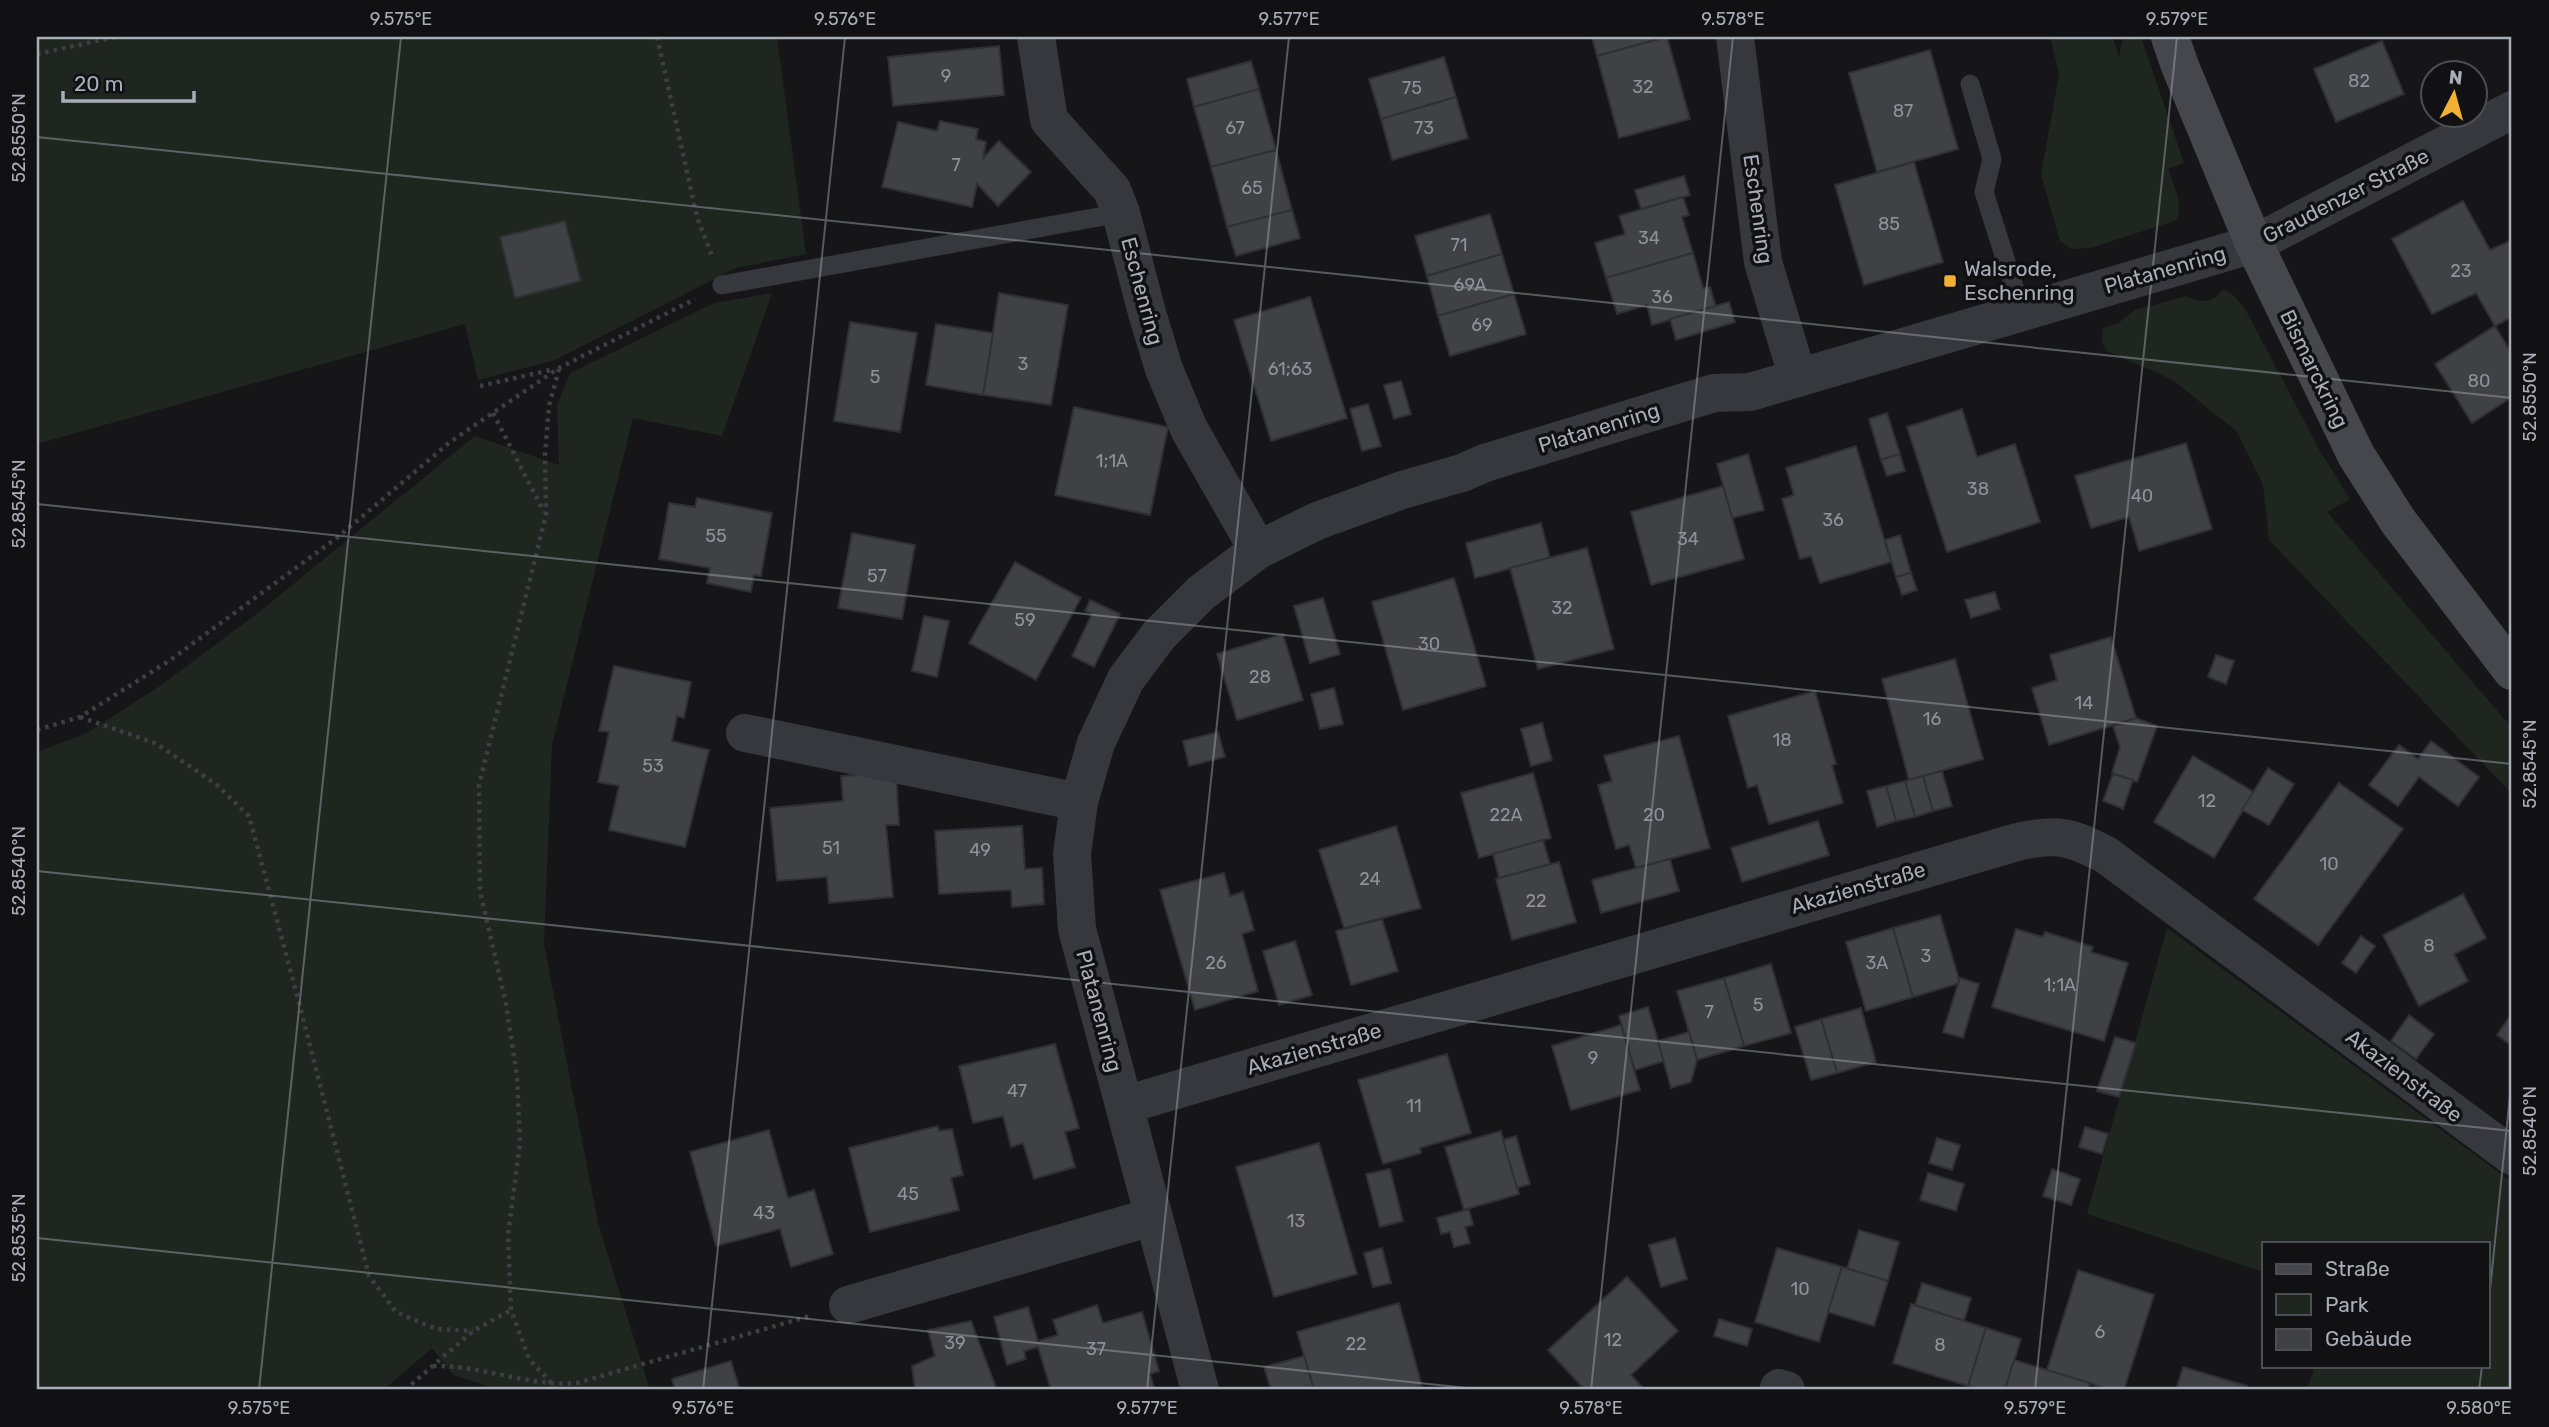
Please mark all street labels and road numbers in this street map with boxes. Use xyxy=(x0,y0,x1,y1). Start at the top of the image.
street label: Graudenzer Straße xyxy=(2259,143,2433,248)
street label: Eschenring xyxy=(1738,152,1779,265)
street label: Eschenring xyxy=(1116,234,1169,348)
street label: Platanenring xyxy=(2101,240,2229,299)
street label: Bismarckring xyxy=(2275,306,2354,432)
street label: Platanenring xyxy=(1535,397,1662,458)
street label: Akazienstraße xyxy=(1788,856,1928,919)
street label: Platanenring xyxy=(1071,947,1128,1075)
street label: Akazienstraße xyxy=(1244,1017,1384,1080)
street label: Akazienstraße xyxy=(2341,1024,2467,1127)

